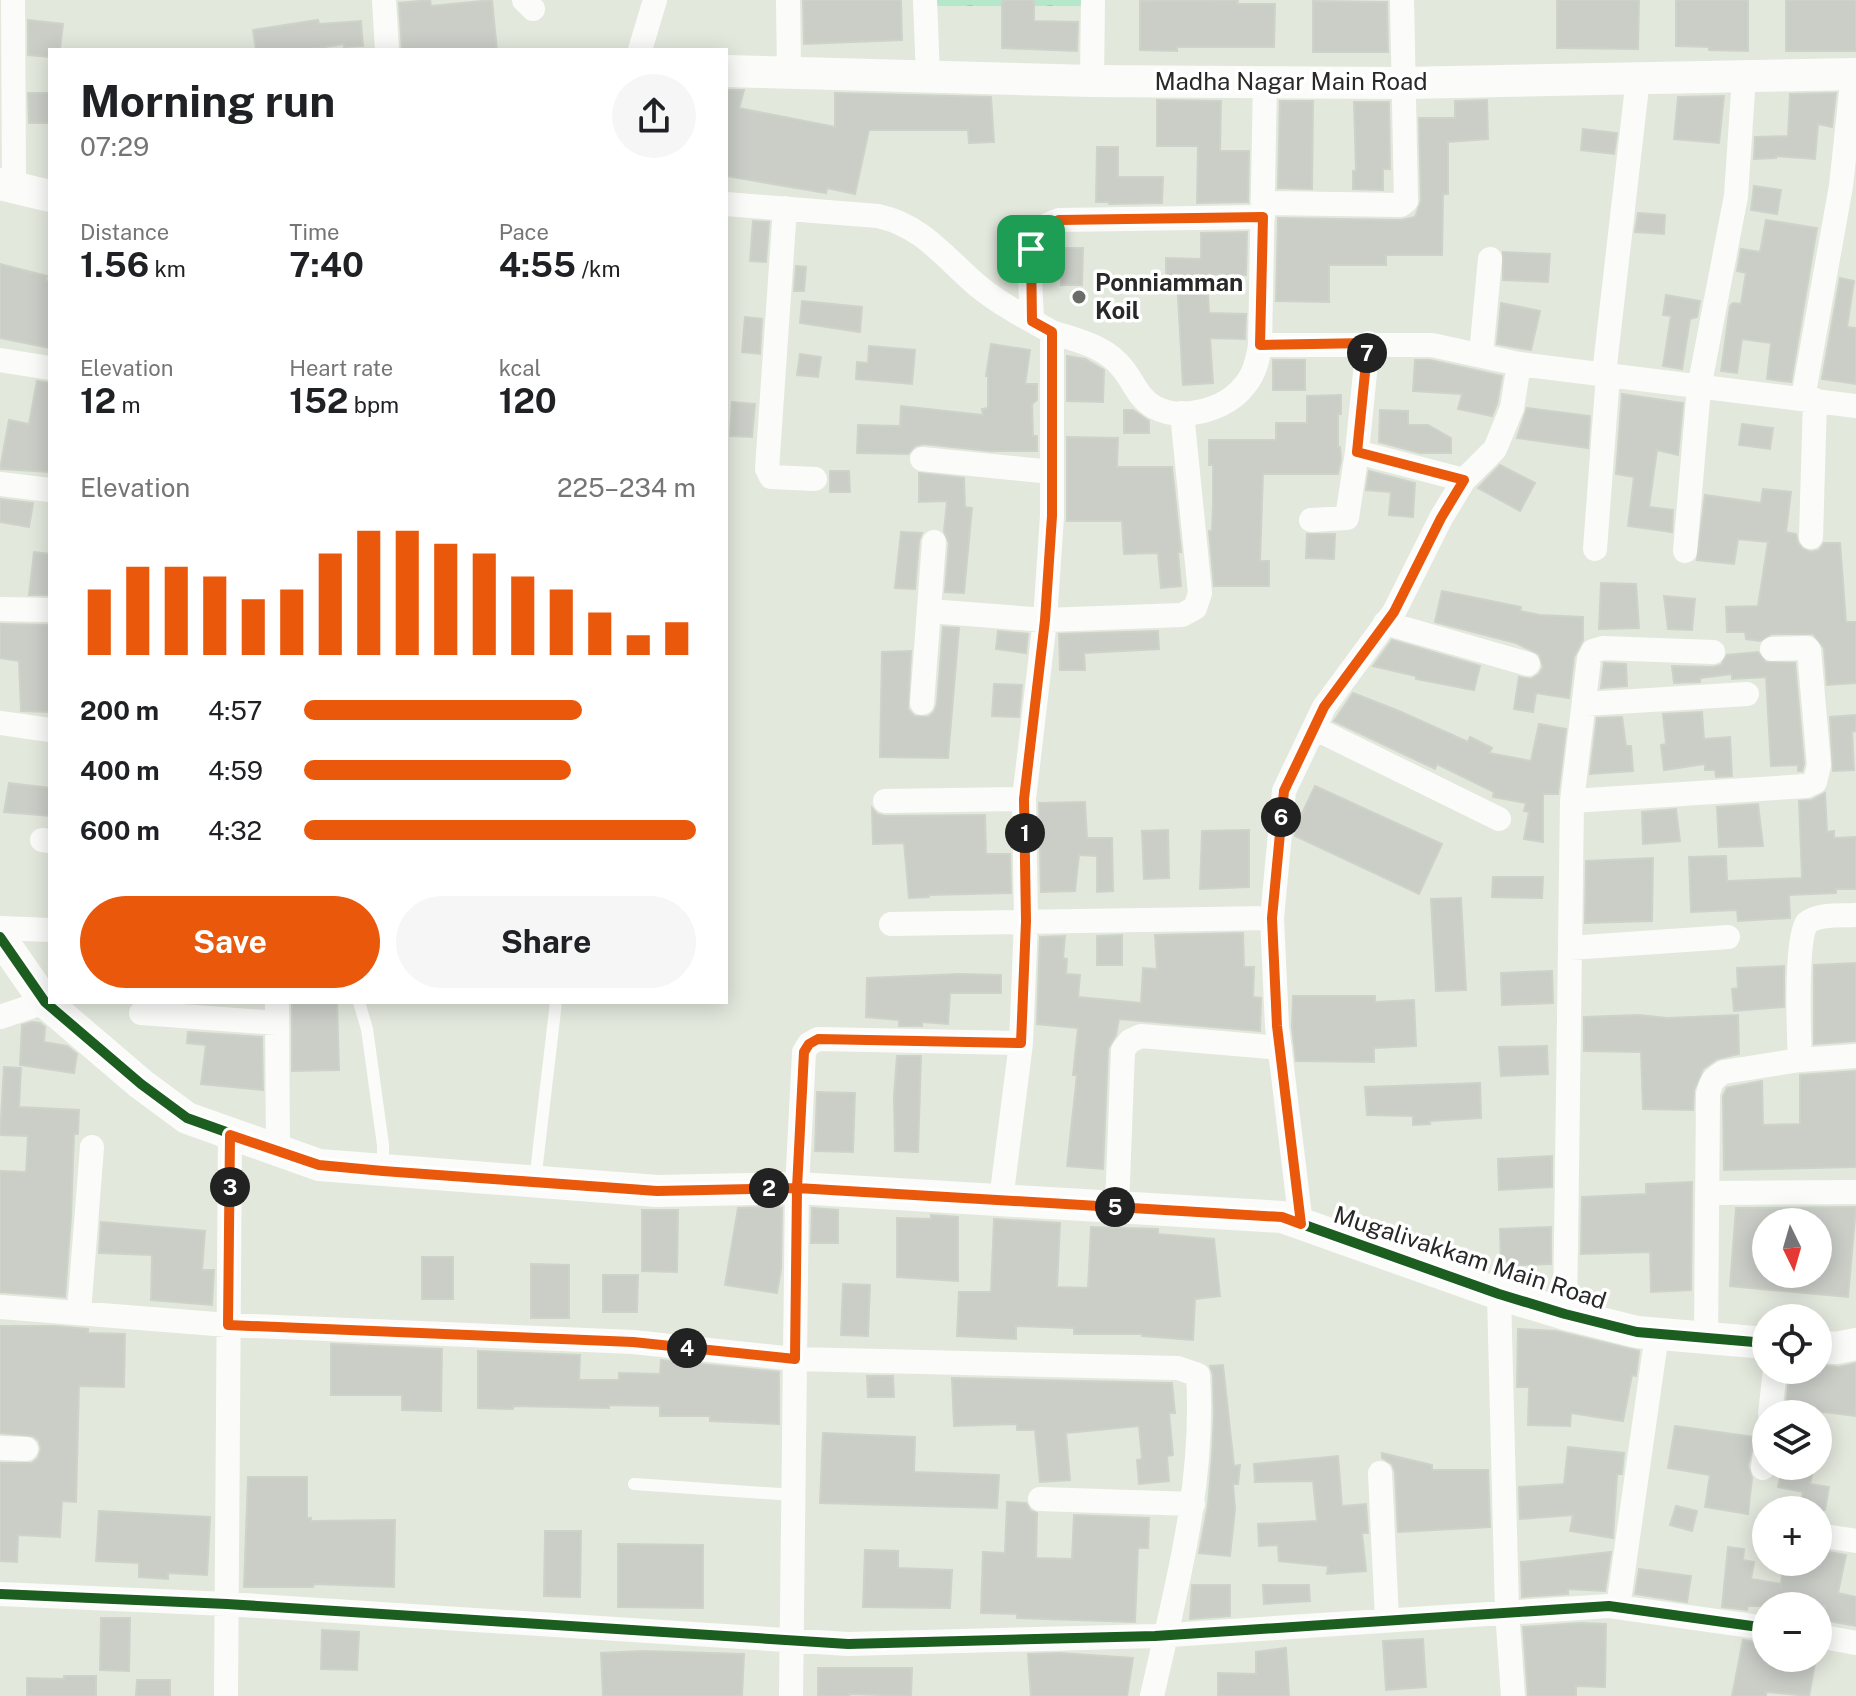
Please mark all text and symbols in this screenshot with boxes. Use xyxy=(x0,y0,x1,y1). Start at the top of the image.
street label: Madha Nagar Main Road xyxy=(1154,67,1428,95)
button: share xyxy=(612,74,696,158)
text: Morning run xyxy=(80,75,335,127)
text: 07:29 xyxy=(80,131,149,162)
pin xyxy=(997,215,1065,283)
text: Distance xyxy=(80,219,169,245)
text: Time xyxy=(289,219,339,245)
text: Pace xyxy=(499,219,549,245)
icon: arrive xyxy=(1009,227,1053,271)
text: 1.56 xyxy=(80,245,149,285)
text: 7:40 xyxy=(289,245,364,285)
text: 4:55 xyxy=(499,245,576,285)
text: km xyxy=(149,256,186,282)
text: /km xyxy=(576,256,620,282)
place label: Ponniamman Koil xyxy=(1095,268,1243,324)
marker: Ponniamman Koil xyxy=(1070,288,1088,306)
pin: 7 xyxy=(1347,333,1387,373)
text: 7 xyxy=(1360,340,1374,366)
text: Elevation xyxy=(80,355,173,381)
text: Heart rate xyxy=(289,355,393,381)
text: kcal xyxy=(499,355,541,381)
text: 12 xyxy=(80,381,116,421)
text: 152 xyxy=(289,381,348,421)
text: 120 xyxy=(499,381,557,421)
text: m xyxy=(116,392,141,418)
text: bpm xyxy=(348,392,399,418)
text: Elevation xyxy=(80,472,190,503)
text: 225–234 m xyxy=(557,472,696,503)
text: 200 m xyxy=(80,695,159,726)
text: 4:57 xyxy=(208,695,262,726)
text: 400 m xyxy=(80,755,160,786)
text: 4:59 xyxy=(208,755,263,786)
pin: 6 xyxy=(1261,797,1301,837)
text: 6 xyxy=(1274,804,1288,830)
pin: 1 xyxy=(1005,813,1045,853)
text: 600 m xyxy=(80,815,160,846)
text: 4:32 xyxy=(208,815,262,846)
text: 1 xyxy=(1020,820,1030,846)
button: Save xyxy=(80,896,380,988)
button: Share xyxy=(396,896,696,988)
pin: 3 xyxy=(210,1167,250,1207)
pin: 2 xyxy=(749,1168,789,1208)
text: 3 xyxy=(223,1174,237,1200)
text: 2 xyxy=(762,1175,776,1201)
pin: 5 xyxy=(1095,1187,1135,1227)
text: 5 xyxy=(1108,1194,1122,1220)
street label: Mugalivakkam Main Road xyxy=(1331,1200,1610,1314)
north arrow xyxy=(1752,1208,1832,1288)
map controls xyxy=(1752,1208,1832,1672)
button: locate xyxy=(1752,1304,1832,1384)
pin: 4 xyxy=(667,1328,707,1368)
text: 4 xyxy=(680,1335,694,1361)
button: layers xyxy=(1752,1400,1832,1480)
button: + xyxy=(1752,1496,1832,1576)
button: − xyxy=(1752,1592,1832,1672)

